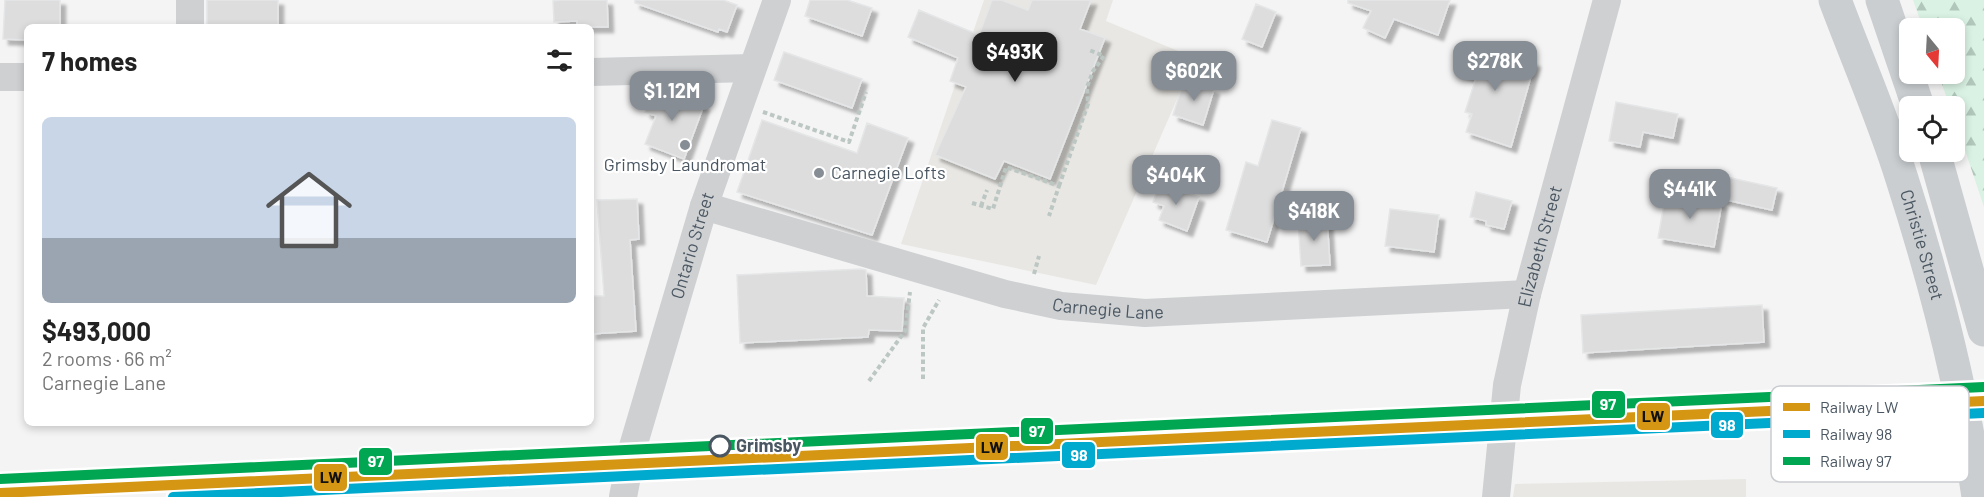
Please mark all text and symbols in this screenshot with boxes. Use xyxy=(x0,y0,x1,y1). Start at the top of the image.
north arrow xyxy=(1899,18,1965,84)
map controls xyxy=(1899,18,1965,162)
pin: $493K xyxy=(973,32,1057,83)
text: $493K xyxy=(986,39,1044,63)
pin: $278K xyxy=(1453,41,1537,92)
icon: filters xyxy=(543,44,576,77)
text: 7 homes xyxy=(42,45,137,76)
text: $278K xyxy=(1467,48,1523,72)
pin: $602K xyxy=(1152,51,1236,102)
text: $602K xyxy=(1165,58,1223,82)
pin: $1.12M xyxy=(623,71,721,122)
text: $1.12M xyxy=(644,78,700,102)
button: locate xyxy=(1899,96,1965,162)
marker: Grimsby Laundromat xyxy=(678,138,692,152)
place label: Grimsby Laundromat xyxy=(604,153,766,175)
pin: $404K xyxy=(1134,155,1218,206)
icon: home xyxy=(255,156,363,264)
place label: Carnegie Lofts xyxy=(831,161,946,183)
text: $404K xyxy=(1146,162,1206,186)
marker: Carnegie Lofts xyxy=(812,166,826,180)
pin: $441K xyxy=(1648,169,1732,220)
text: $441K xyxy=(1663,176,1717,200)
street label: Elizabeth Street xyxy=(1512,183,1566,309)
street label: Christie Street xyxy=(1896,187,1949,302)
street label: Ontario Street xyxy=(665,189,718,301)
pin: $418K xyxy=(1272,191,1356,242)
text: $418K xyxy=(1288,198,1340,222)
street label: Carnegie Lane xyxy=(1050,292,1164,323)
text: $493,000 xyxy=(42,315,151,346)
text: 2 rooms · 66 m² xyxy=(42,346,172,370)
text: Carnegie Lane xyxy=(42,370,166,394)
legend xyxy=(1771,386,1969,482)
line badge: 97 xyxy=(1591,390,1626,419)
text: 97 xyxy=(1600,394,1616,413)
text: Railway LW xyxy=(1820,397,1898,416)
line badge: LW xyxy=(1636,402,1671,431)
text: LW xyxy=(1642,406,1664,425)
line badge: 98 xyxy=(1710,411,1744,439)
text: 98 xyxy=(1718,415,1736,434)
line badge: 97 xyxy=(1020,417,1054,445)
text: 97 xyxy=(1029,421,1045,440)
text: Railway 98 xyxy=(1820,424,1892,443)
line badge: LW xyxy=(975,433,1009,461)
place label: Grimsby xyxy=(736,434,801,456)
marker: Grimsby xyxy=(709,435,731,457)
text: LW xyxy=(981,437,1003,456)
line badge: 98 xyxy=(1061,441,1096,469)
text: 98 xyxy=(1070,445,1088,464)
line badge: 97 xyxy=(358,447,393,476)
text: 97 xyxy=(368,451,384,470)
text: Railway 97 xyxy=(1820,451,1892,470)
line badge: LW xyxy=(313,463,348,492)
text: LW xyxy=(320,467,342,486)

